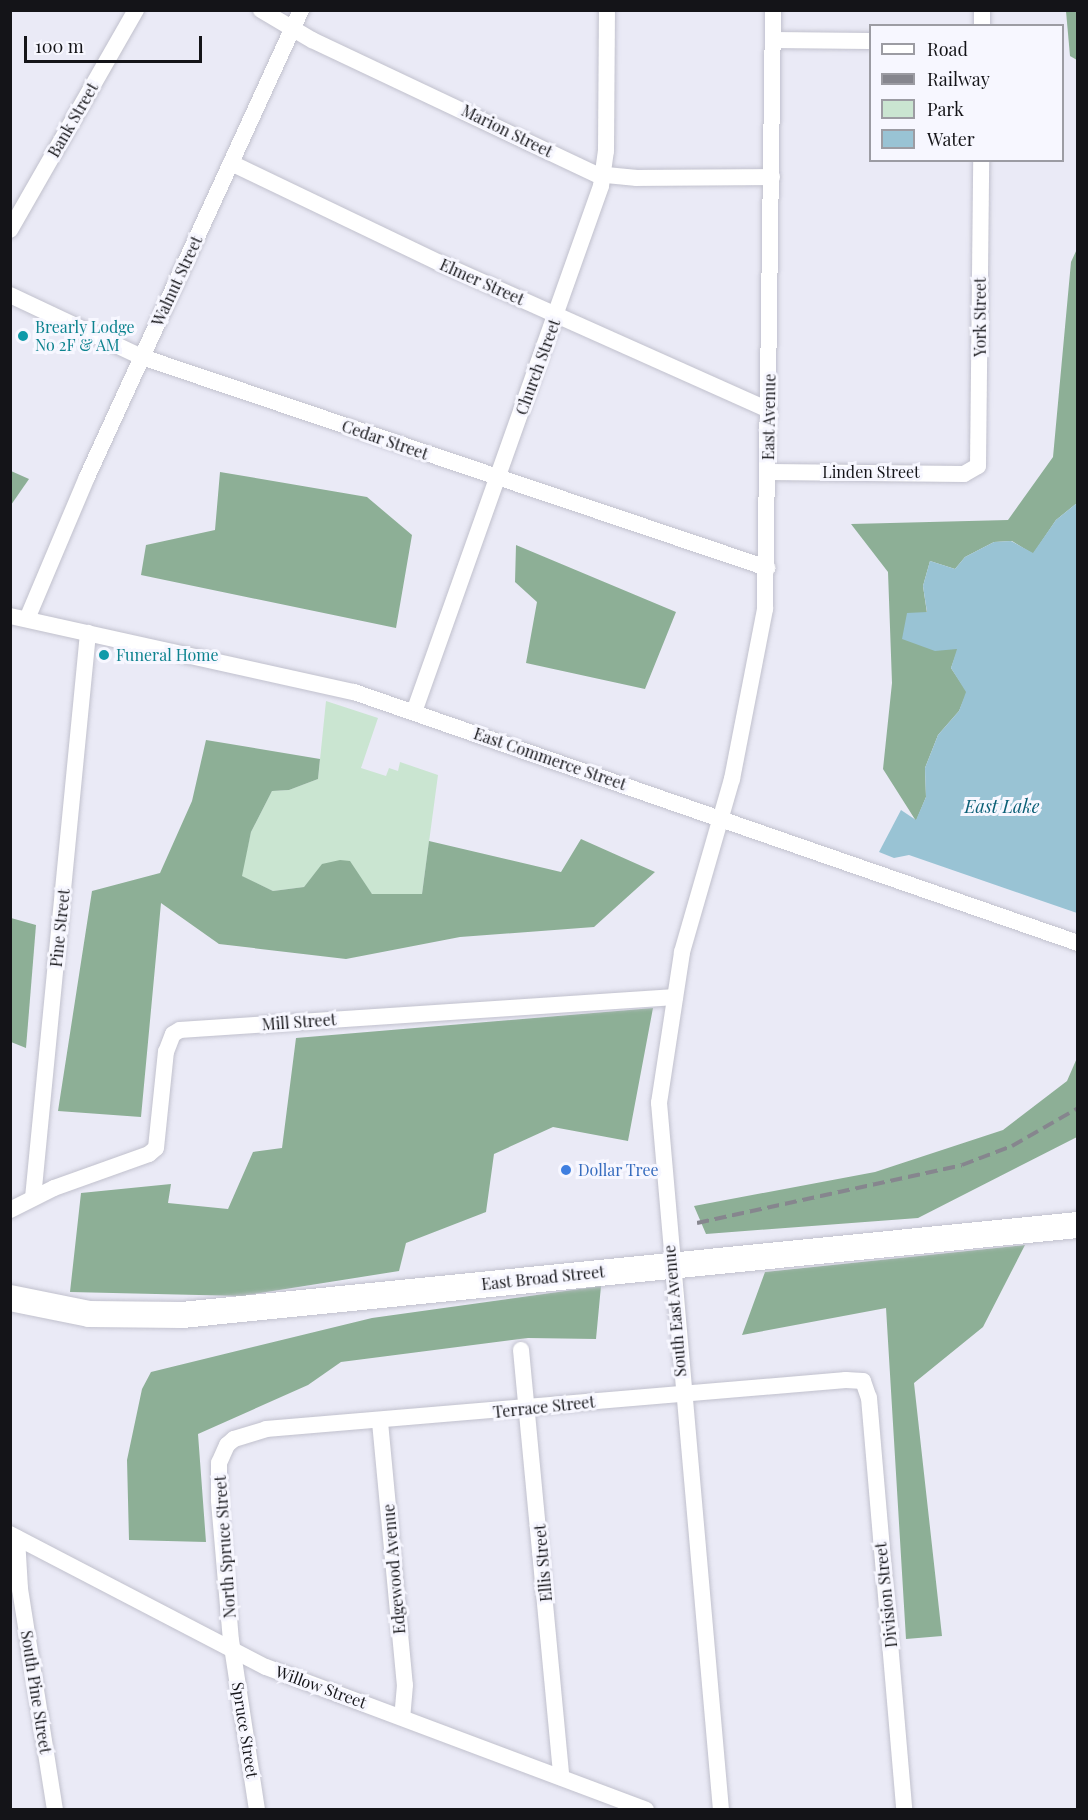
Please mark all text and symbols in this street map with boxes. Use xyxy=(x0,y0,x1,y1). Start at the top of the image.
scale bar xyxy=(27,24,206,62)
legend xyxy=(869,24,1064,162)
text: 100 m xyxy=(35,34,84,58)
text: Road xyxy=(927,37,968,61)
text: Railway xyxy=(927,67,990,91)
street label: Bank Street xyxy=(44,79,102,161)
text: Park xyxy=(927,97,964,121)
street label: Marion Street xyxy=(458,101,556,161)
text: Water xyxy=(927,127,975,151)
street label: Walnut Street xyxy=(148,233,206,329)
street label: Elmer Street xyxy=(437,255,527,309)
street label: York Street xyxy=(970,277,990,357)
street label: Church Street xyxy=(512,316,564,418)
place label: Brearly Lodge No 2F & AM xyxy=(35,317,135,355)
marker: Brearly Lodge No 2F & AM xyxy=(16,329,30,343)
street label: East Avenue xyxy=(759,373,779,461)
street label: Cedar Street xyxy=(339,416,431,464)
street label: Linden Street xyxy=(822,462,920,482)
place label: Funeral Home xyxy=(116,645,219,665)
marker: Funeral Home xyxy=(97,648,111,662)
street label: East Commerce Street xyxy=(471,724,629,794)
water label: East Lake xyxy=(965,795,1039,817)
street label: Pine Street xyxy=(46,888,74,968)
street label: Mill Street xyxy=(261,1010,337,1034)
place label: Dollar Tree xyxy=(578,1160,659,1180)
marker: Dollar Tree xyxy=(559,1163,573,1177)
street label: South East Avenue xyxy=(660,1244,690,1378)
street label: East Broad Street xyxy=(480,1262,606,1294)
street label: Terrace Street xyxy=(492,1392,596,1422)
street label: North Spruce Street xyxy=(210,1475,240,1619)
street label: Edgewood Avenue xyxy=(379,1503,409,1635)
street label: Ellis Street xyxy=(530,1523,556,1603)
street label: Division Street xyxy=(871,1541,901,1649)
street label: South Pine Street xyxy=(17,1629,55,1755)
street label: Willow Street xyxy=(273,1662,369,1712)
street label: Spruce Street xyxy=(228,1681,262,1779)

